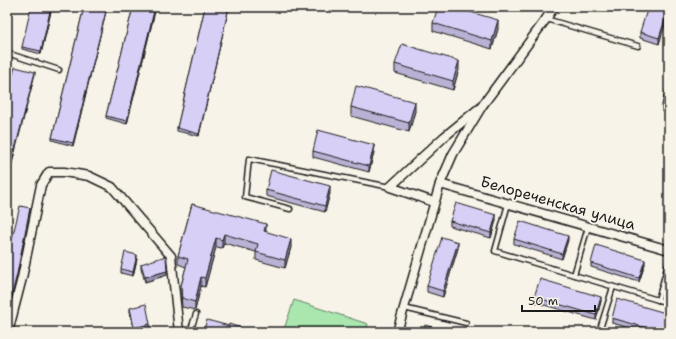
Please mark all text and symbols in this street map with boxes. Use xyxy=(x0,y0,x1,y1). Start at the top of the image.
street label: Белореченская улица xyxy=(478,171,638,235)
scale bar xyxy=(522,287,595,313)
text: 50 m xyxy=(528,293,558,309)

